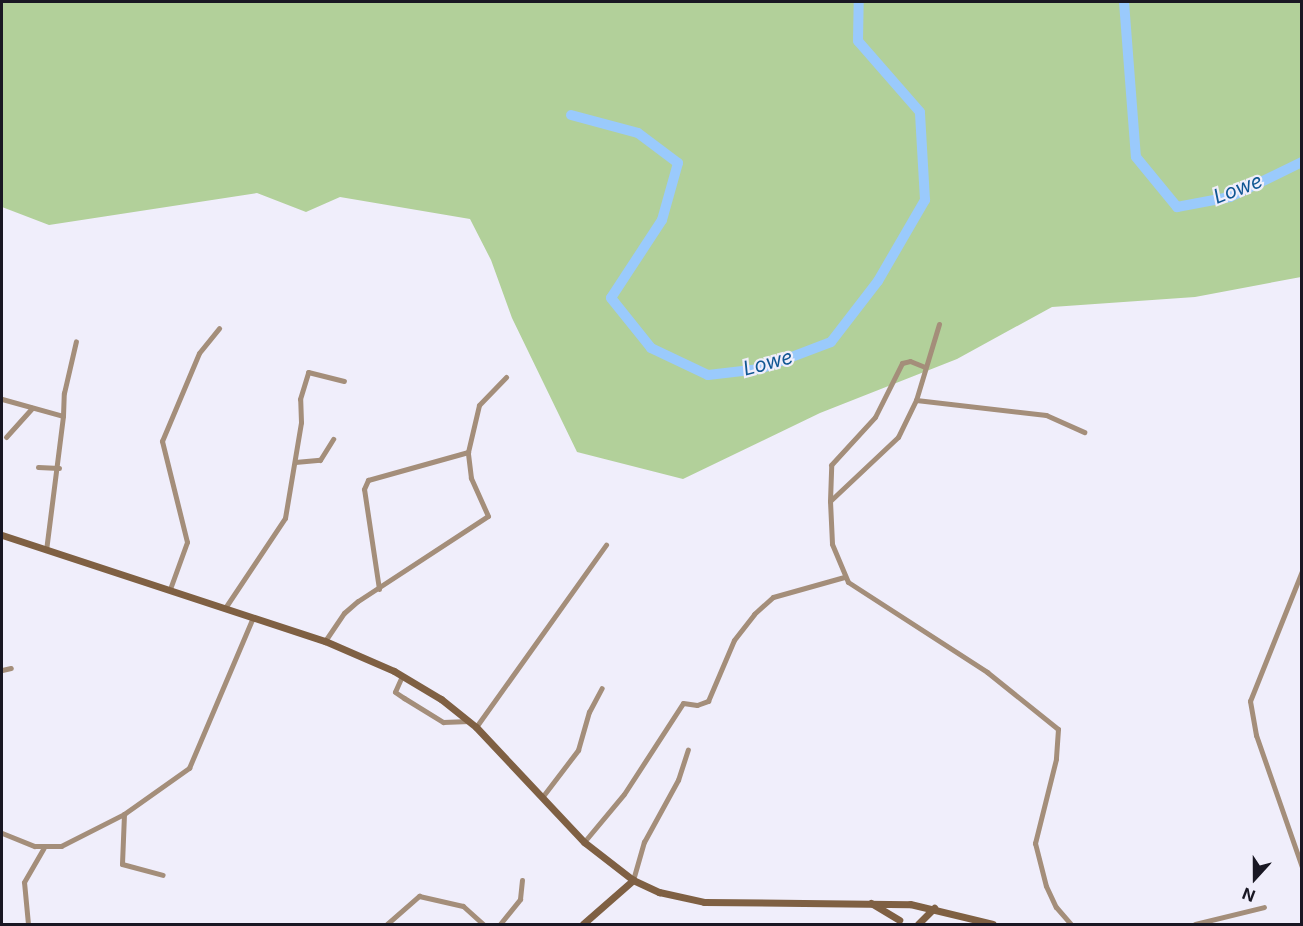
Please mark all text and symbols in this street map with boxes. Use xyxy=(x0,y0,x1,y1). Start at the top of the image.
water label: Lowe xyxy=(1210,169,1266,209)
water label: Lowe xyxy=(741,345,795,381)
north arrow xyxy=(1225,848,1285,908)
text: N xyxy=(1239,883,1258,906)

